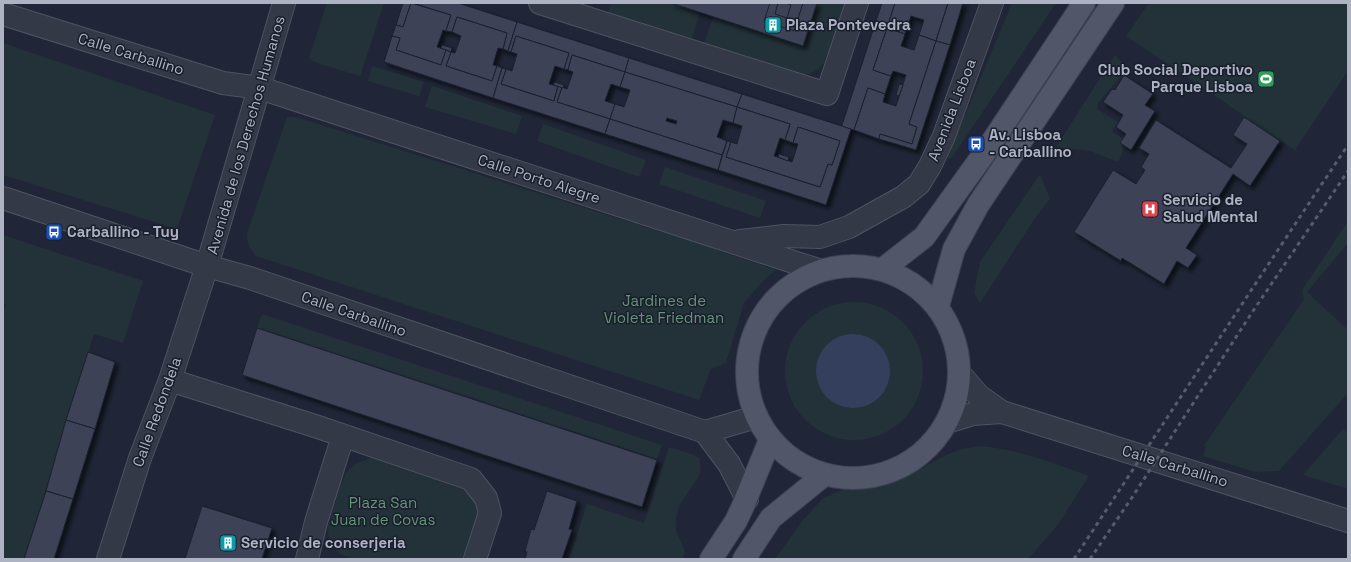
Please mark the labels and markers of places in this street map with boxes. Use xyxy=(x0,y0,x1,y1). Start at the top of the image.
building icon: Plaza Pontevedra xyxy=(763,15,783,35)
place label: Plaza Pontevedra xyxy=(786,15,911,34)
place label: Club Social Deportivo Parque Lisboa xyxy=(1098,60,1253,96)
sports icon: Club Social Deportivo Parque Lisboa xyxy=(1256,69,1276,89)
place label: Av. Lisboa - Carballino xyxy=(989,125,1072,161)
bus stop icon: Av. Lisboa - Carballino xyxy=(966,134,986,154)
place label: Servicio de Salud Mental xyxy=(1163,190,1258,226)
hospital icon: Servicio de Salud Mental xyxy=(1140,199,1160,219)
bus stop icon: Carballino - Tuy xyxy=(44,222,64,242)
place label: Carballino - Tuy xyxy=(67,222,179,241)
building icon: Servicio de conserjeria xyxy=(218,533,238,553)
place label: Servicio de conserjeria xyxy=(241,533,406,552)

